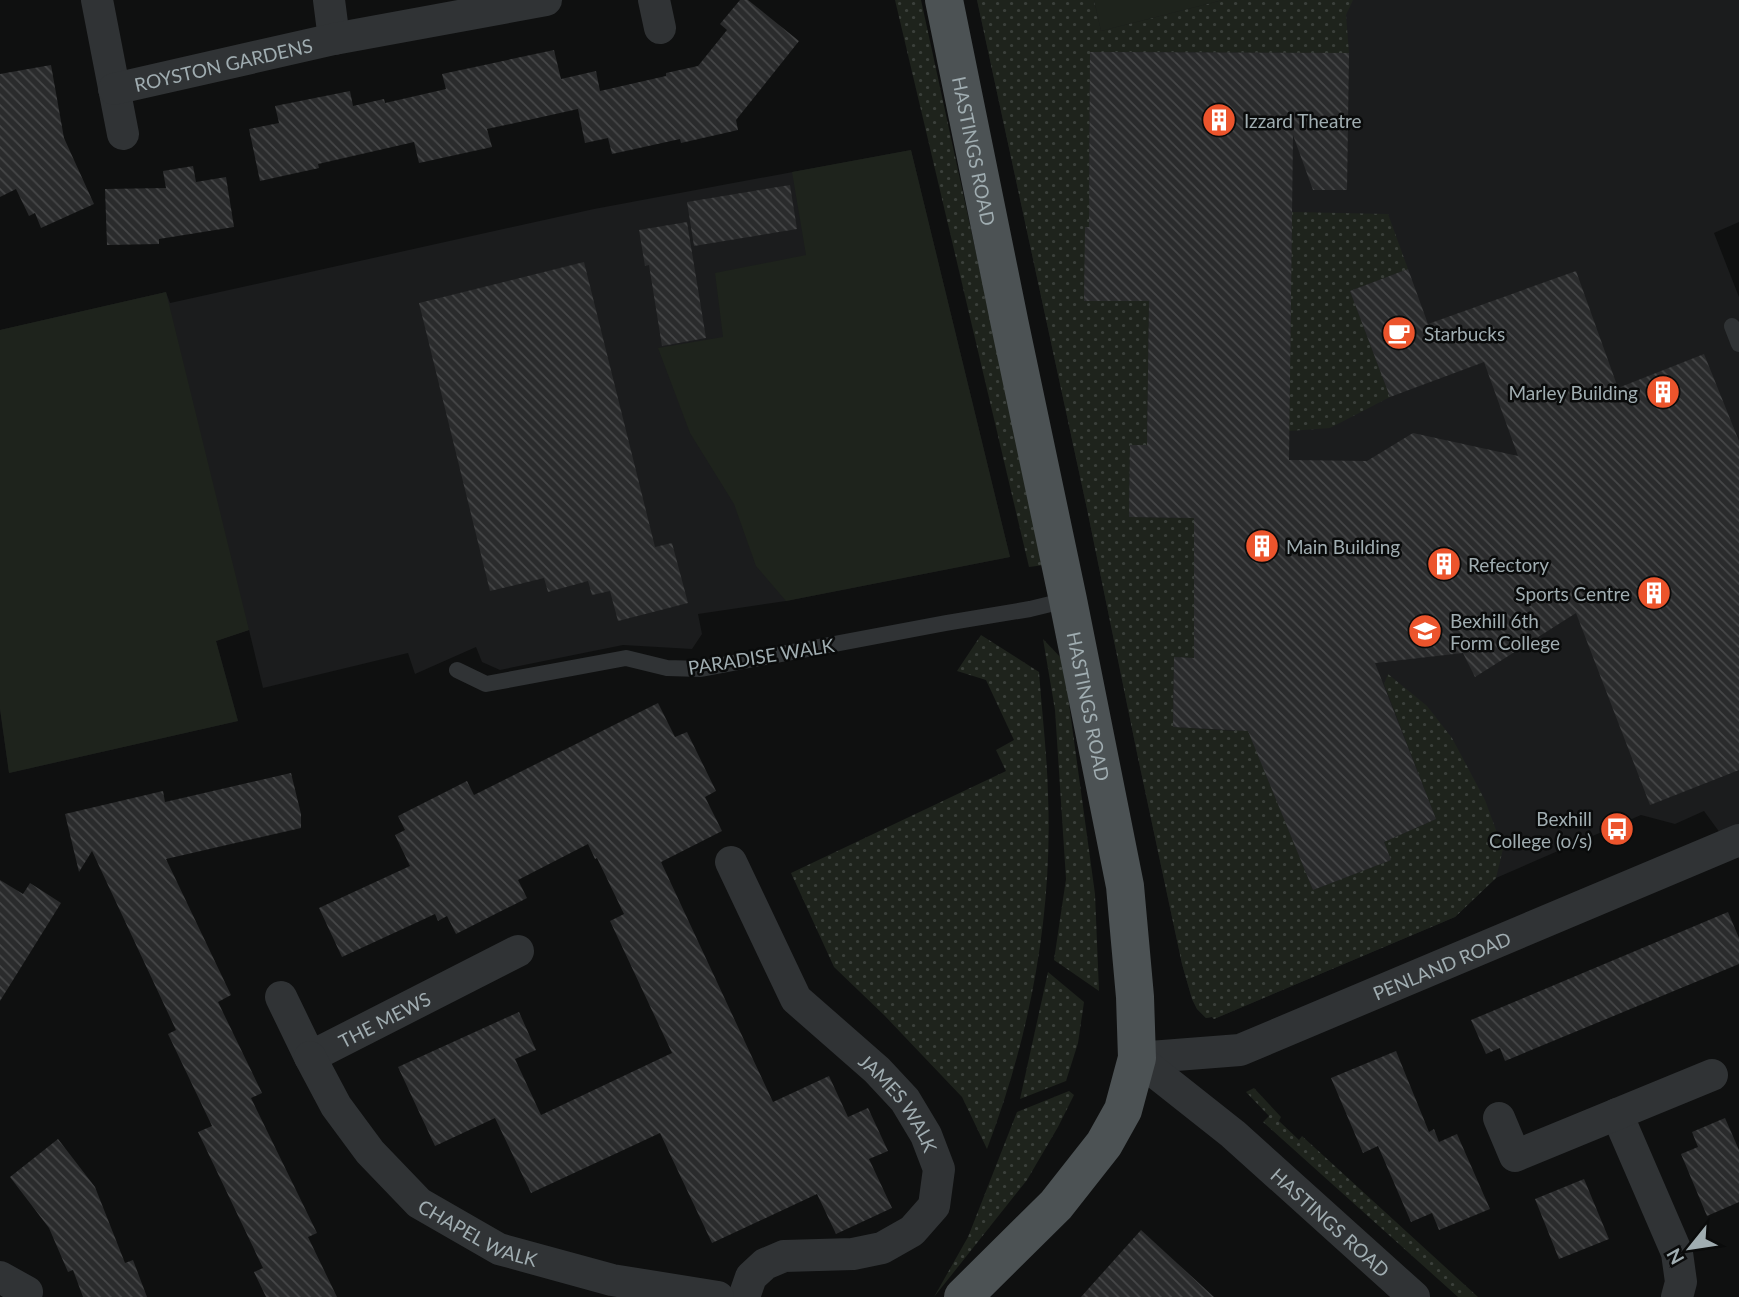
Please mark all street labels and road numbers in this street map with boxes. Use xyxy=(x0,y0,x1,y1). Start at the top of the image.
street label: ROYSTON GARDENS xyxy=(132,33,315,96)
street label: HASTINGS ROAD xyxy=(948,74,1001,228)
street label: HASTINGS ROAD xyxy=(1063,630,1115,783)
street label: PARADISE WALK xyxy=(686,633,836,679)
street label: PENLAND ROAD xyxy=(1369,926,1514,1004)
street label: THE MEWS xyxy=(334,986,434,1052)
street label: JAMES WALK xyxy=(855,1048,943,1155)
street label: HASTINGS ROAD xyxy=(1267,1163,1395,1281)
street label: CHAPEL WALK xyxy=(414,1194,541,1271)

